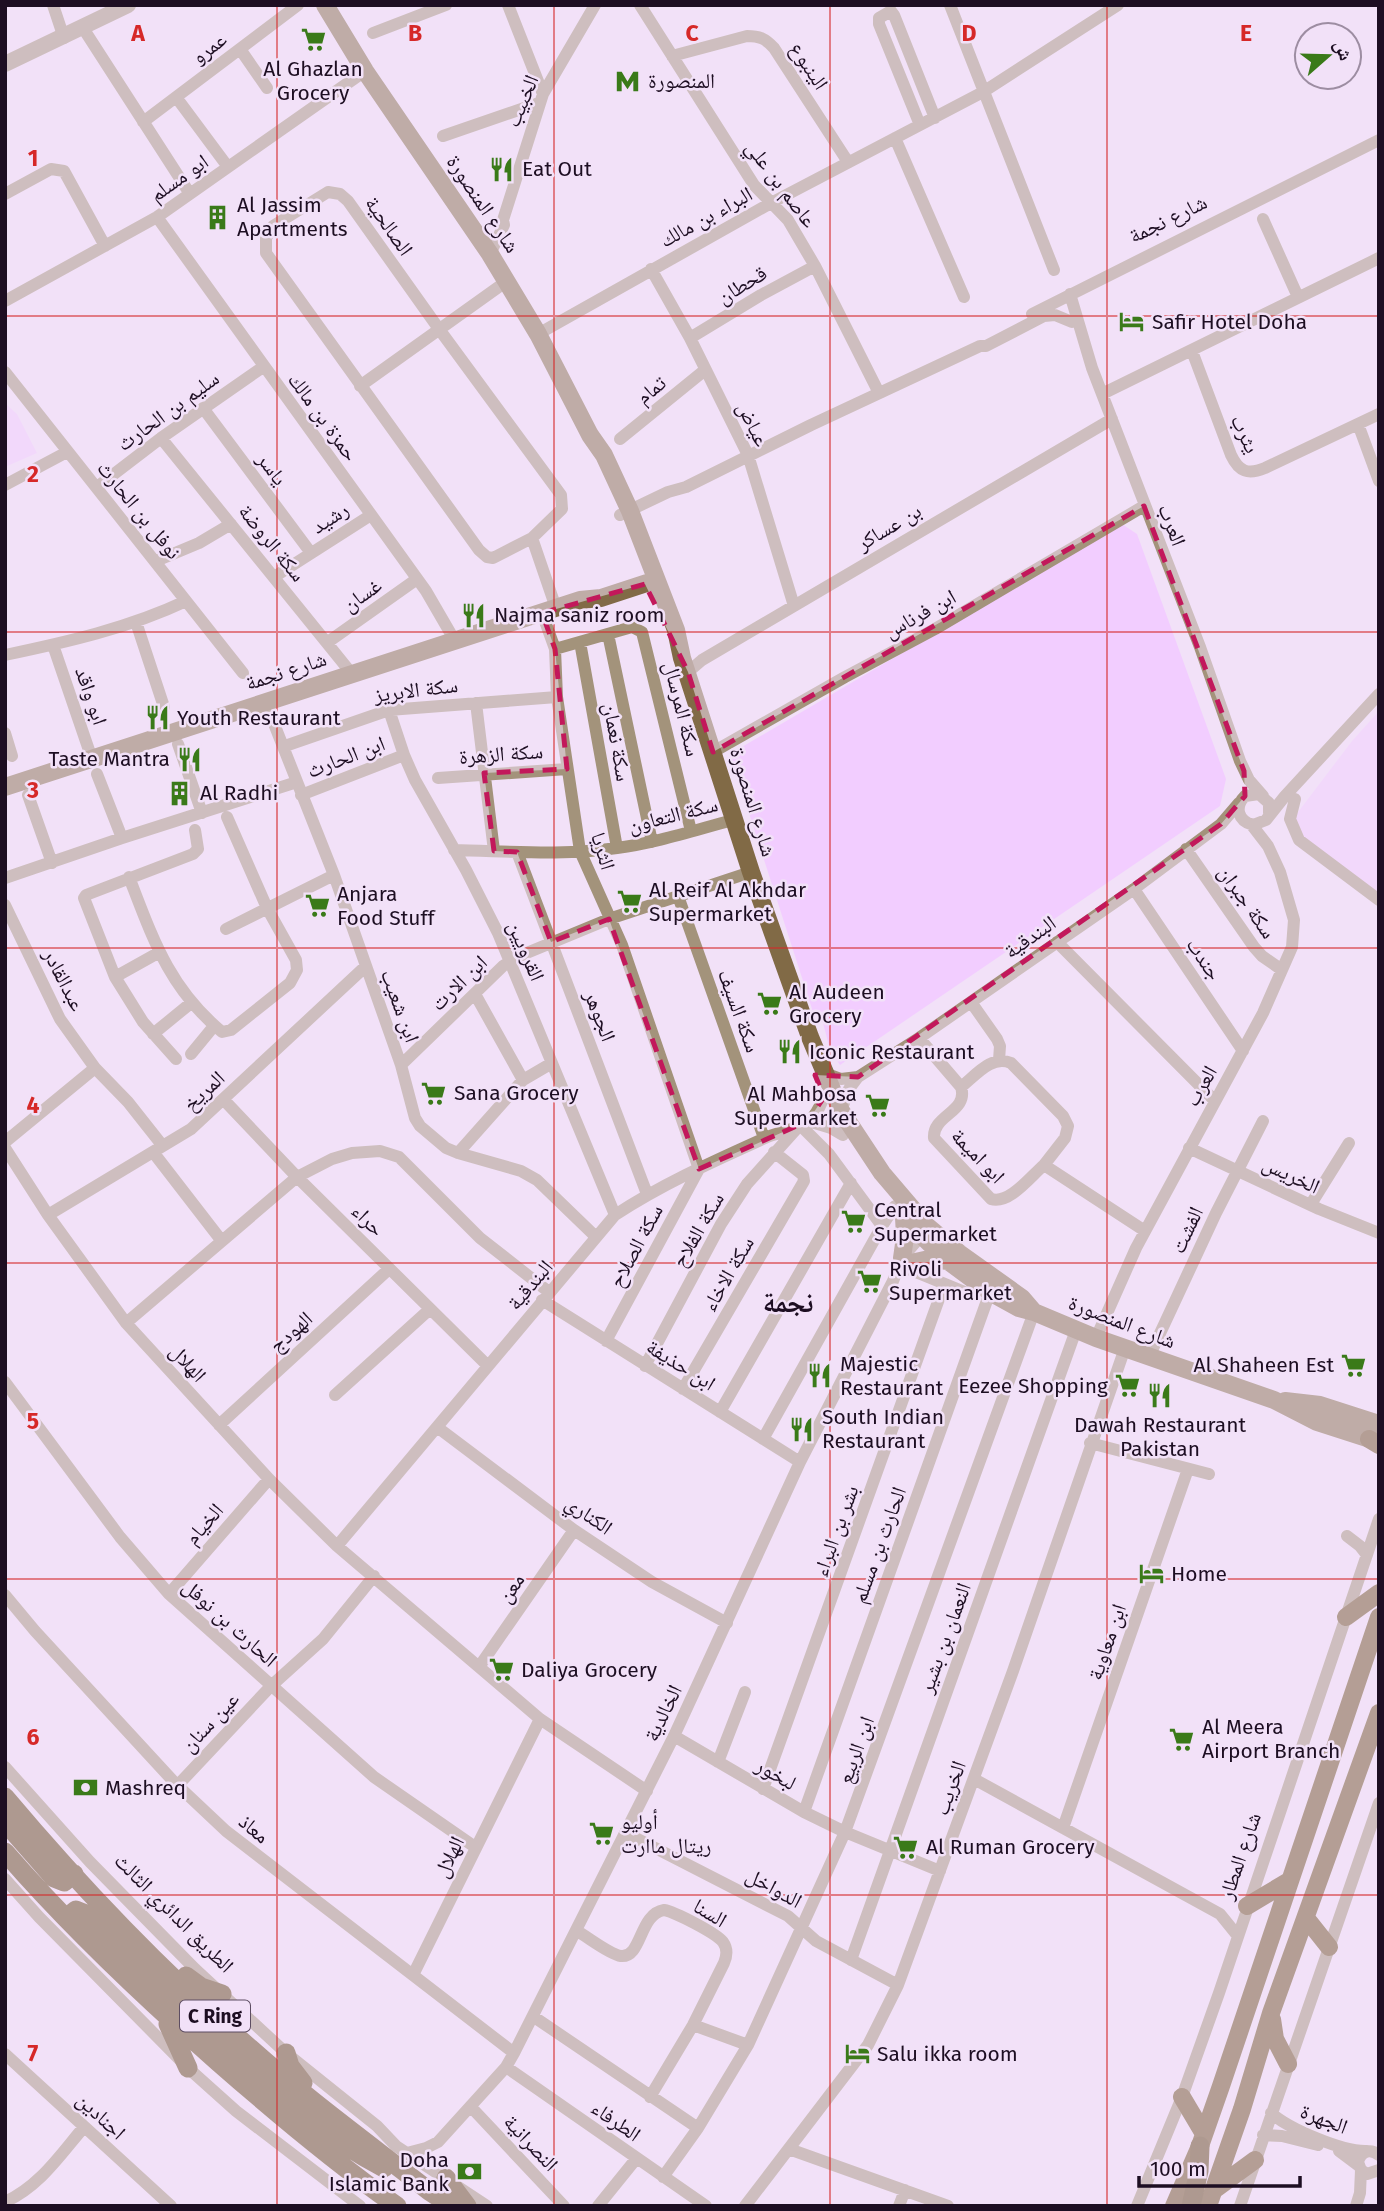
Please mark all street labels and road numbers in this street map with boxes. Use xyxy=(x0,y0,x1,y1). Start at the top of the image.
street label: عمرو xyxy=(186,26,232,70)
street label: الينبوع xyxy=(784,37,834,95)
street label: الخبيب xyxy=(499,71,545,131)
street label: عاصم بن علي xyxy=(737,135,823,235)
street label: ابو مسلم xyxy=(145,148,214,208)
street label: شارع المنصورة xyxy=(441,150,525,258)
street label: البراء بن مالك xyxy=(655,181,757,253)
street label: شارع نجمة xyxy=(1125,189,1211,249)
street label: الصالحية xyxy=(359,191,419,261)
street label: قحطان xyxy=(712,260,772,310)
street label: سليم بن الحارث xyxy=(112,365,225,458)
street label: حمزة بن مالك xyxy=(282,368,364,466)
street label: تمام xyxy=(631,370,672,411)
street label: عياض xyxy=(731,397,775,451)
street label: يثرب xyxy=(1225,411,1265,457)
street label: ياسر xyxy=(251,446,293,491)
street label: نوفل بن الحارث xyxy=(91,456,187,564)
street label: رشيد xyxy=(306,496,354,540)
street label: بن عساكر xyxy=(851,498,926,557)
street label: سكة الروضة xyxy=(233,499,311,587)
street label: العرب xyxy=(1152,500,1192,550)
street label: غسان xyxy=(337,572,387,618)
street label: ابن فرناس xyxy=(879,584,961,644)
street label: شارع نجمة xyxy=(242,646,330,696)
street label: سكة المرسال xyxy=(658,659,706,759)
street label: ابو واقد xyxy=(69,664,113,728)
street label: سكة الابريز xyxy=(372,672,459,708)
street label: سكة نعمان xyxy=(597,701,637,783)
street label: ابن الحارث xyxy=(303,730,389,784)
street label: سكة الزهرة xyxy=(458,738,544,770)
street label: شارع المنصورة xyxy=(724,744,782,860)
street label: سكة التعاون xyxy=(625,791,721,839)
street label: الثريا xyxy=(585,829,621,873)
street label: سكة جبران xyxy=(1212,860,1282,944)
street label: البندقية xyxy=(999,910,1061,964)
street label: القرويين xyxy=(502,917,550,985)
street label: جندب xyxy=(1180,933,1228,985)
street label: عبدالقادر xyxy=(37,944,91,1016)
street label: ابن الارت xyxy=(425,950,493,1016)
street label: ابن شعيب xyxy=(375,966,425,1046)
street label: سكة السيف xyxy=(712,966,766,1056)
street label: الجوهر xyxy=(578,986,622,1045)
street label: العرب xyxy=(1179,1061,1223,1111)
street label: المريخ xyxy=(178,1065,230,1117)
street label: ابو اميمة xyxy=(946,1123,1010,1189)
street label: الخريس xyxy=(1258,1150,1324,1200)
street label: سكة الفلاح xyxy=(666,1188,730,1272)
street label: حراء xyxy=(346,1198,390,1242)
street label: سكة الصلاح xyxy=(603,1200,669,1292)
street label: الفشت xyxy=(1165,1202,1209,1258)
street label: سكة الاخاء xyxy=(696,1232,760,1316)
street label: البندقية xyxy=(502,1255,558,1315)
street label: شارع المنصورة xyxy=(1065,1290,1179,1354)
street label: الهودج xyxy=(264,1306,318,1358)
street label: ابن حذيفة xyxy=(642,1334,720,1396)
street label: الهلال xyxy=(164,1338,212,1388)
street label: بشر بن البراء xyxy=(807,1482,865,1580)
street label: الحارث بن مسلم xyxy=(846,1483,913,1607)
street label: الكناري xyxy=(558,1490,618,1543)
street label: الخيام xyxy=(179,1498,230,1551)
street label: معن xyxy=(492,1568,530,1608)
street label: الحارث بن نوفل xyxy=(177,1573,283,1673)
street label: النعمان بن بشير xyxy=(913,1579,977,1698)
street label: ابن معاوية xyxy=(1082,1601,1132,1683)
street label: الخالدية xyxy=(638,1680,688,1746)
street label: عين سنان xyxy=(175,1686,245,1758)
street label: ابن الربيع xyxy=(832,1713,880,1787)
street label: لبخور xyxy=(750,1752,801,1796)
street label: الخريب xyxy=(928,1757,972,1819)
street label: معاذ xyxy=(233,1809,275,1849)
street label: شارع المطار xyxy=(1213,1809,1267,1904)
street label: الهلال xyxy=(428,1832,470,1882)
street label: الطريق الدائري الثالث xyxy=(106,1848,239,1981)
street label: الدواخل xyxy=(741,1862,807,1914)
street label: السنا xyxy=(688,1893,732,1933)
road number: C Ring xyxy=(180,2000,250,2032)
street label: اجنادين xyxy=(71,2087,131,2145)
street label: الطرفاء xyxy=(586,2095,646,2147)
street label: الجهرة xyxy=(1297,2098,1351,2140)
street label: النصرانية xyxy=(498,2109,564,2177)

